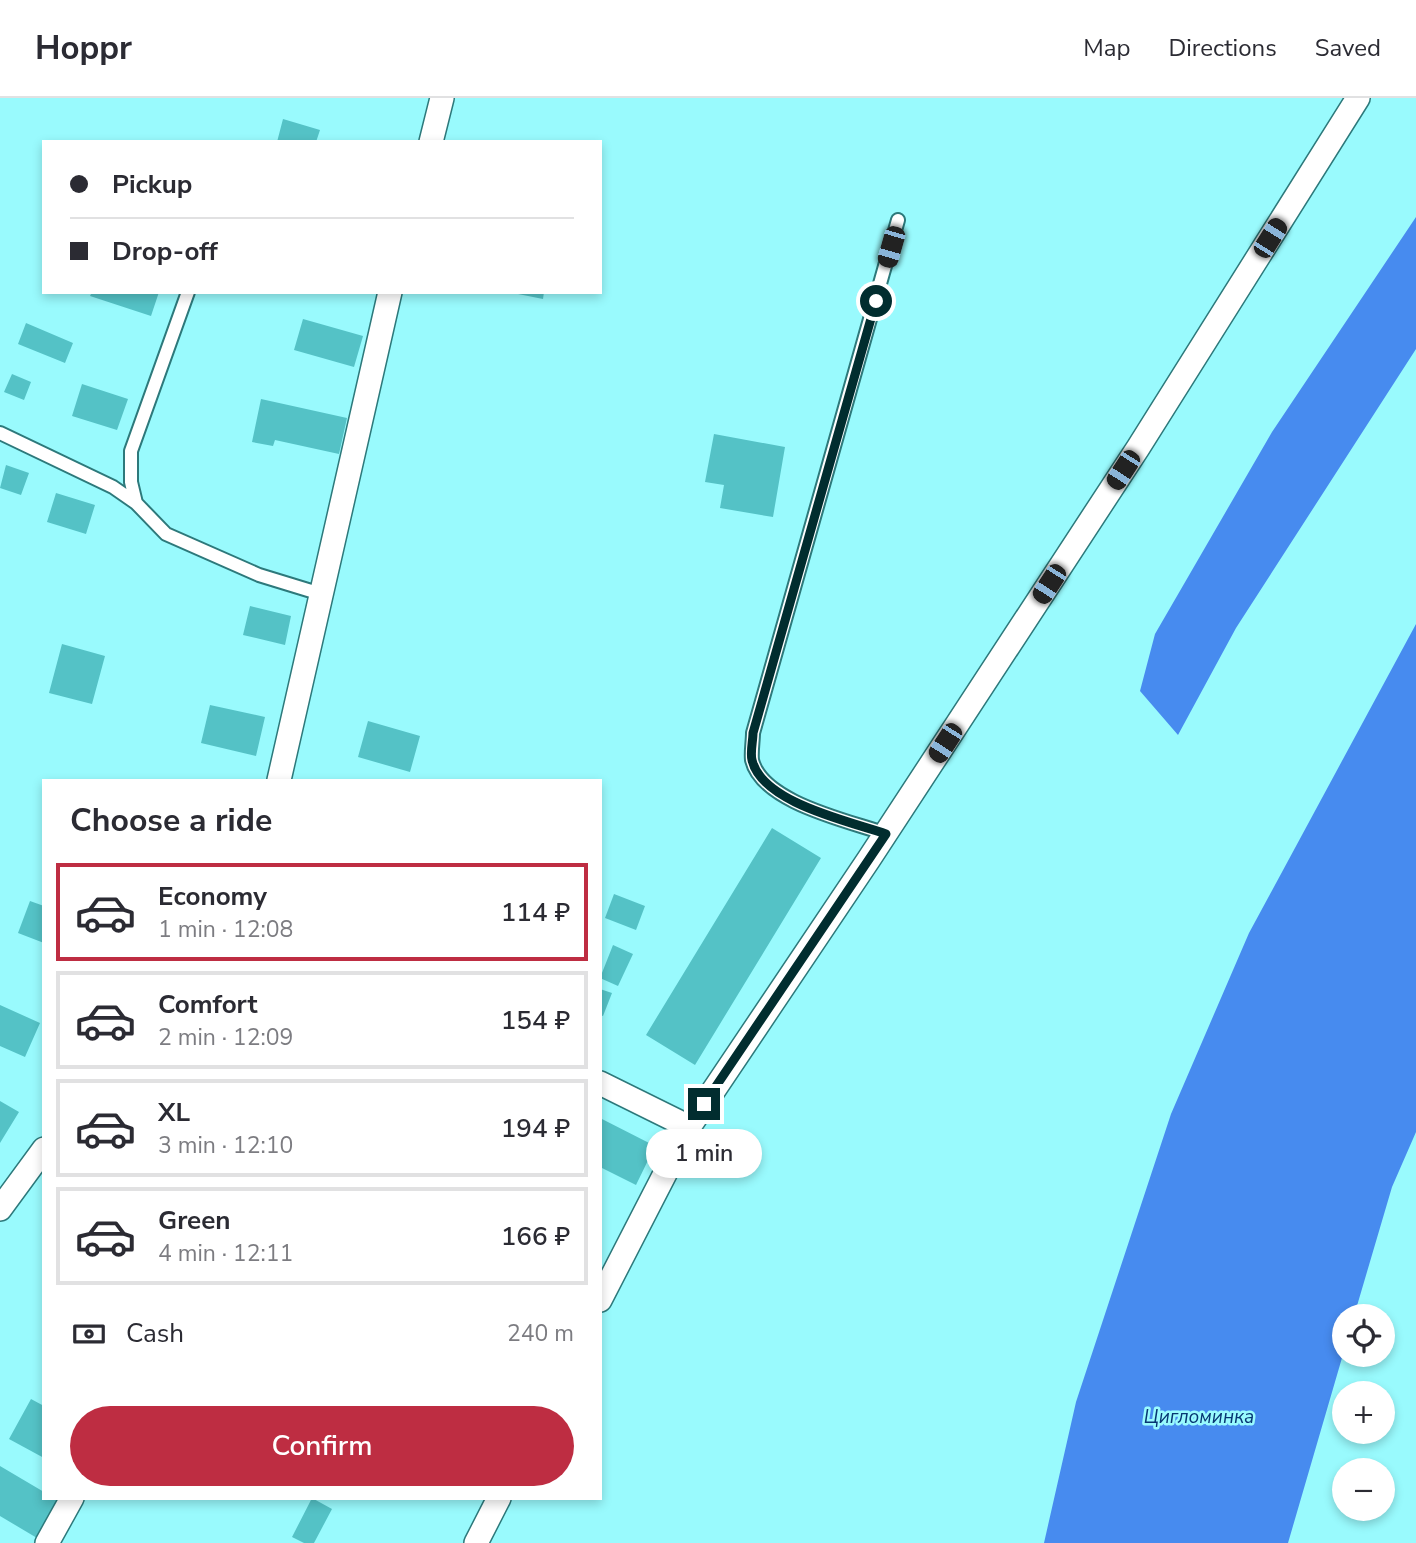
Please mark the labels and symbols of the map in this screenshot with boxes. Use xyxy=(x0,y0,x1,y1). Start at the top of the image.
car xyxy=(1250,215,1291,261)
car xyxy=(876,224,907,270)
route start xyxy=(860,285,892,317)
car xyxy=(1103,447,1144,493)
car xyxy=(1029,561,1070,607)
car xyxy=(925,720,966,766)
route end xyxy=(688,1088,720,1120)
callout: 1 min xyxy=(646,1128,762,1178)
water label: Цигломинка xyxy=(1144,1404,1254,1430)

